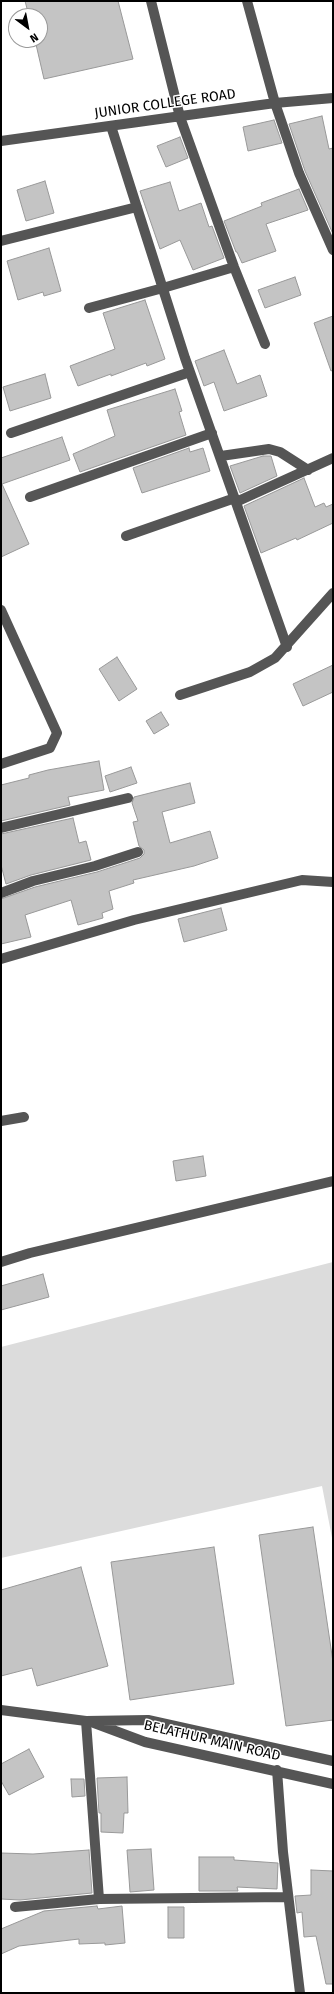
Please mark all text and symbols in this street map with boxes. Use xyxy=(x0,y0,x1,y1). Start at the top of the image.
north arrow xyxy=(8,8,48,48)
text: N xyxy=(28,30,41,45)
street label: JUNIOR COLLEGE ROAD xyxy=(93,86,237,122)
street label: BELATHUR MAIN ROAD xyxy=(142,1717,282,1765)

